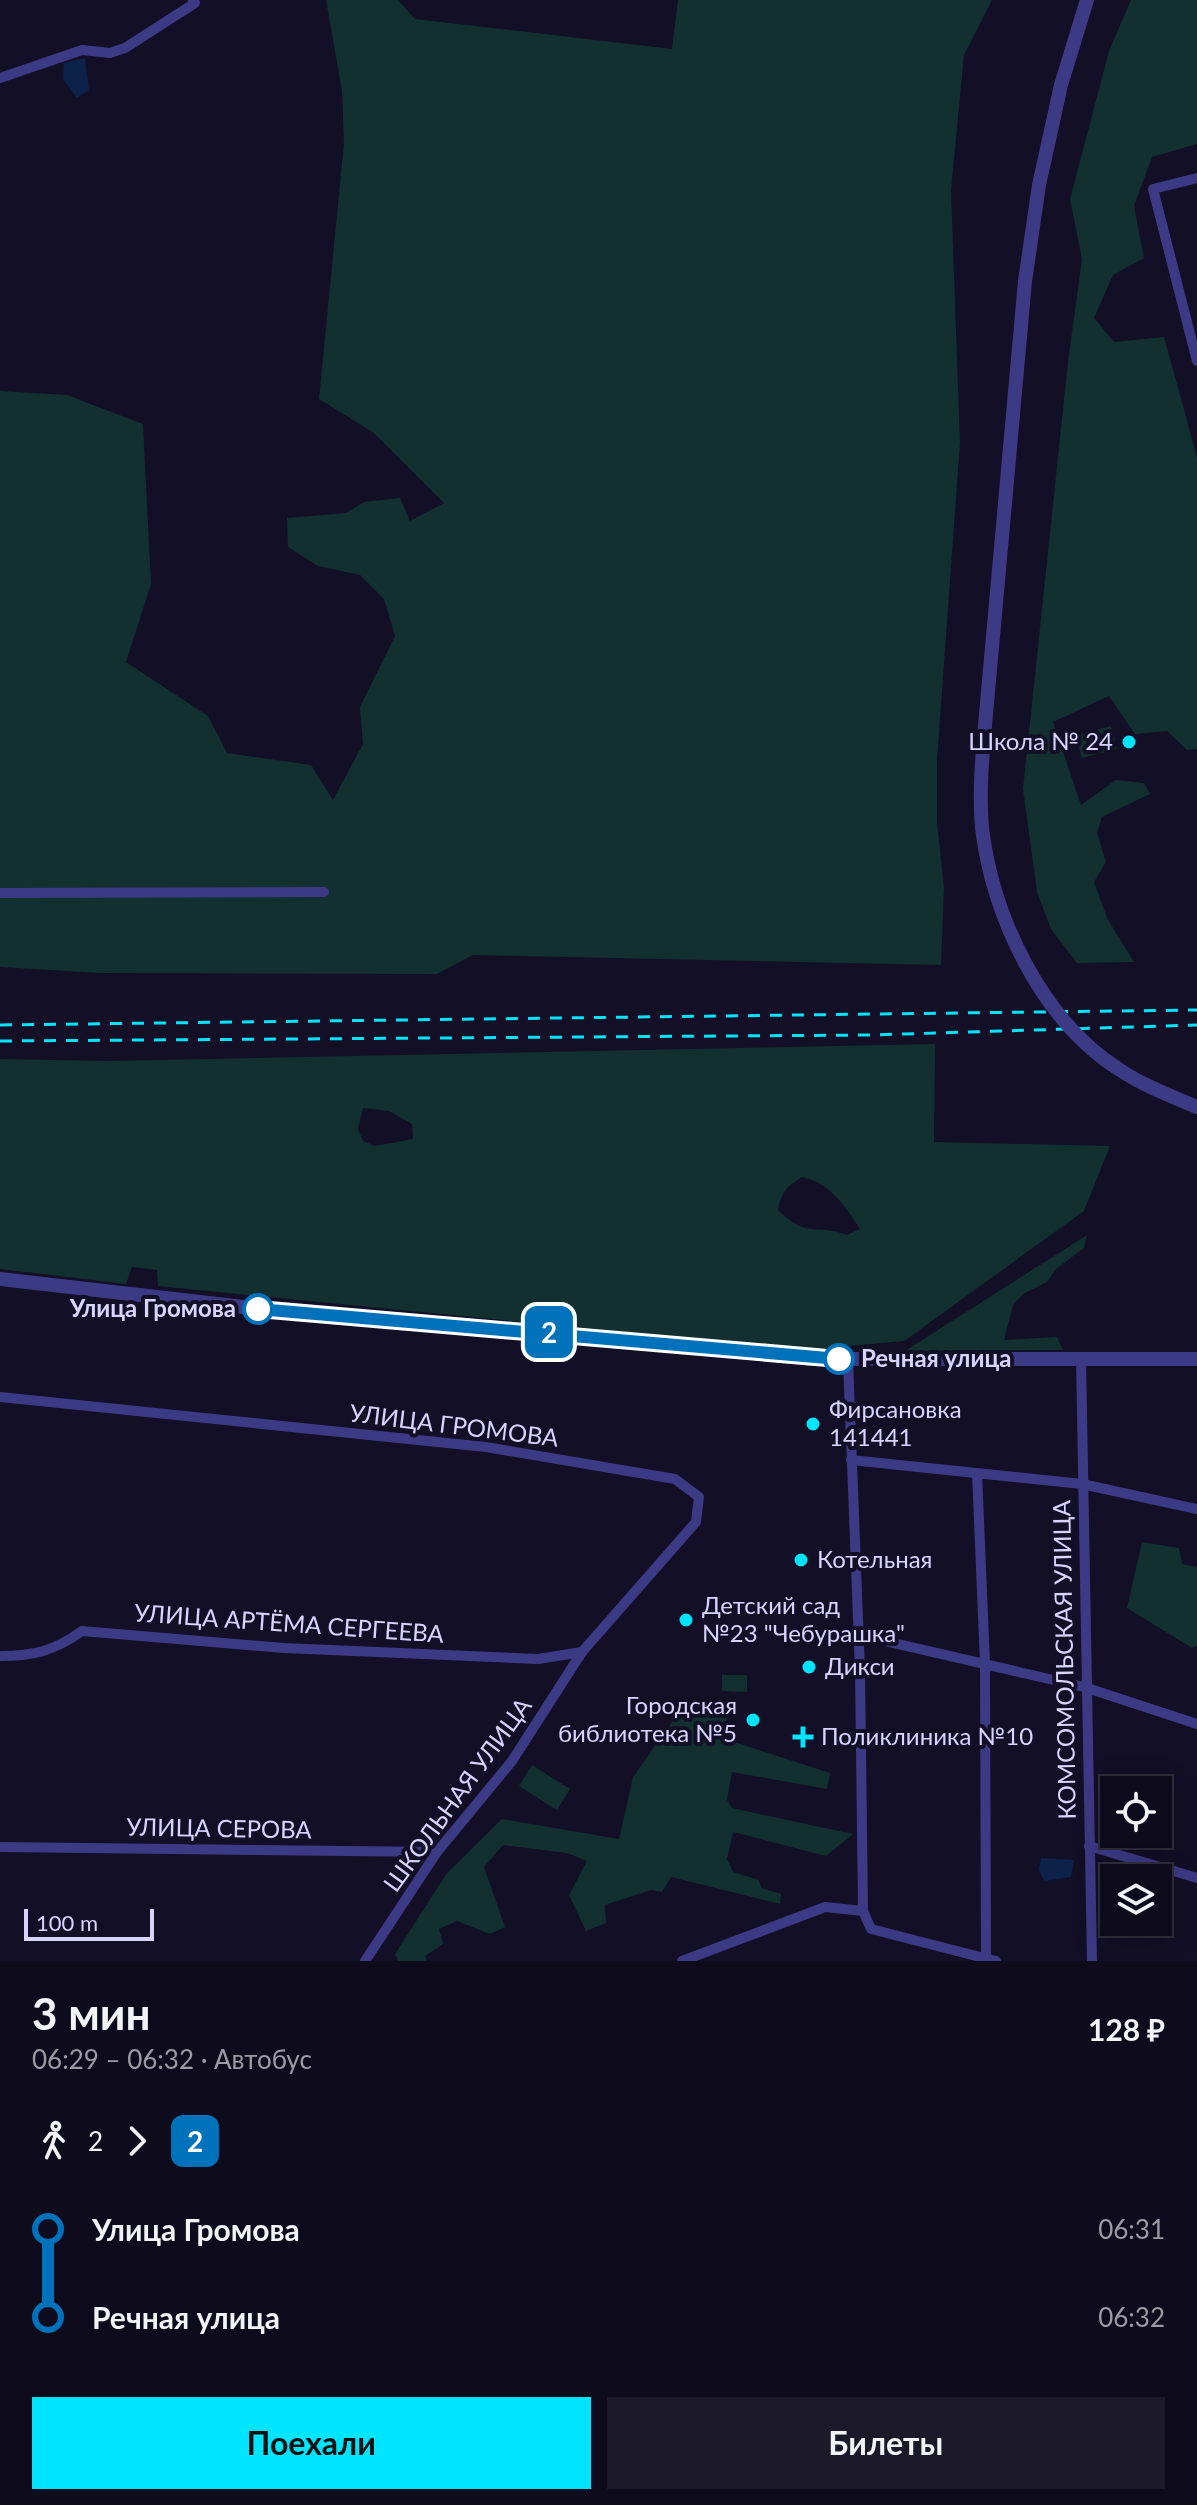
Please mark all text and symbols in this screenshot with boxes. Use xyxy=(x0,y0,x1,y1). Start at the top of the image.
place label: Школа № 24 xyxy=(968,726,1113,755)
marker: Школа № 24 xyxy=(1120,733,1138,751)
place label: Улица Громова xyxy=(69,1293,236,1322)
marker: Улица Громова xyxy=(243,1294,273,1324)
line badge: 2 xyxy=(523,1306,575,1358)
text: 2 xyxy=(541,1315,557,1349)
place label: Речная улица xyxy=(861,1343,1011,1372)
marker: Речная улица xyxy=(824,1344,854,1374)
place label: Фирсановка 141441 xyxy=(829,1394,962,1451)
street label: УЛИЦА ГРОМОВА xyxy=(348,1397,561,1452)
marker: Фирсановка 141441 xyxy=(804,1415,822,1433)
street label: КОМСОМОЛЬСКАЯ УЛИЦА xyxy=(1046,1499,1081,1820)
place label: Котельная xyxy=(817,1544,932,1573)
marker: Котельная xyxy=(792,1551,810,1569)
place label: Детский сад №23 "Чебурашка" xyxy=(702,1590,905,1647)
street label: УЛИЦА АРТЁМА СЕРГЕЕВА xyxy=(133,1597,446,1648)
marker: Детский сад №23 "Чебурашка" xyxy=(677,1611,695,1629)
place label: Дикси xyxy=(825,1651,895,1680)
marker: Дикси xyxy=(800,1658,818,1676)
place label: Городская библиотека №5 xyxy=(558,1690,737,1747)
street label: ШКОЛЬНАЯ УЛИЦА xyxy=(377,1691,537,1897)
marker: Городская библиотека №5 xyxy=(744,1711,762,1729)
place label: Поликлиника №10 xyxy=(821,1721,1033,1750)
marker: Поликлиника №10 xyxy=(792,1726,814,1748)
map controls xyxy=(1100,1776,1172,1936)
button: locate xyxy=(1100,1776,1172,1848)
street label: УЛИЦА СЕРОВА xyxy=(126,1811,313,1844)
button: layers xyxy=(1100,1864,1172,1936)
scale bar xyxy=(24,1905,154,1941)
text: 100 m xyxy=(36,1909,98,1936)
text: 3 мин xyxy=(32,1987,150,2039)
text: 128 ₽ xyxy=(1088,2011,1165,2047)
text: 06:29 – 06:32 · Автобус xyxy=(32,2043,312,2075)
icon: walk xyxy=(32,2119,76,2163)
icon: forward xyxy=(115,2119,159,2163)
text: 2 xyxy=(187,2124,203,2158)
text: 2 xyxy=(88,2125,103,2157)
text: Улица Громова xyxy=(92,2211,300,2247)
text: 06:31 xyxy=(1098,2213,1165,2245)
text: Речная улица xyxy=(92,2299,280,2335)
text: 06:32 xyxy=(1098,2301,1165,2333)
button: Поехали xyxy=(32,2397,591,2489)
button: Билеты xyxy=(607,2397,1165,2489)

